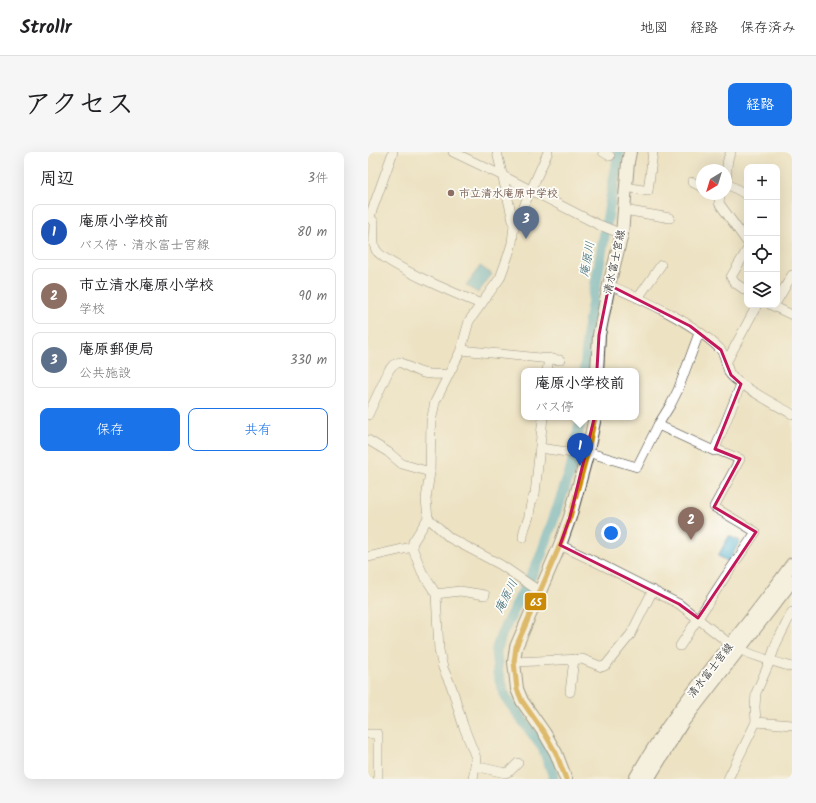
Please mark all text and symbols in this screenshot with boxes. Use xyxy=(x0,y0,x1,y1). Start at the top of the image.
text: Strollr xyxy=(20,13,72,43)
text: 地図 xyxy=(640,17,668,39)
text: 経路 xyxy=(690,17,718,39)
text: 保存済み xyxy=(740,17,796,39)
text: アクセス xyxy=(24,83,134,128)
button: 経路 xyxy=(728,83,792,126)
north arrow xyxy=(696,164,732,200)
map controls xyxy=(744,164,780,308)
button: + xyxy=(744,164,780,200)
text: 周辺 xyxy=(40,166,74,193)
text: 3件 xyxy=(308,168,328,189)
place label: 市立清水庵原中学校 xyxy=(459,185,558,203)
marker: 市立清水庵原中学校 xyxy=(446,188,456,198)
button: − xyxy=(744,200,780,236)
pin: 3 xyxy=(513,206,539,239)
text: 庵原小学校前 xyxy=(79,210,169,234)
text: 1 xyxy=(52,222,56,243)
text: 80 m xyxy=(297,222,327,243)
street label: 清水富士宮線 xyxy=(599,228,631,296)
text: バス停 · 清水富士宮線 xyxy=(79,235,210,256)
button: locate xyxy=(744,236,780,272)
water label: 庵原川 xyxy=(575,240,600,278)
button: layers xyxy=(744,272,780,308)
text: 市立清水庵原小学校 xyxy=(79,274,214,298)
text: 2 xyxy=(50,286,58,307)
text: 90 m xyxy=(299,286,327,307)
text: 学校 xyxy=(79,299,105,320)
text: 庵原郵便局 xyxy=(79,338,154,362)
text: 3 xyxy=(50,350,58,371)
text: 330 m xyxy=(290,350,327,371)
text: 公共施設 xyxy=(79,363,131,384)
popup xyxy=(521,368,639,420)
text: 庵原小学校前 xyxy=(535,372,625,396)
text: バス停 xyxy=(535,397,574,418)
button: 保存 xyxy=(40,408,180,451)
button: 共有 xyxy=(188,408,328,451)
pin: 1 xyxy=(567,433,593,466)
pin: 2 xyxy=(678,507,704,540)
your location xyxy=(601,523,621,543)
water label: 庵原川 xyxy=(490,576,523,617)
line badge: 65 xyxy=(524,592,547,611)
text: 65 xyxy=(530,594,543,612)
street label: 清水富士宮線 xyxy=(683,639,738,702)

